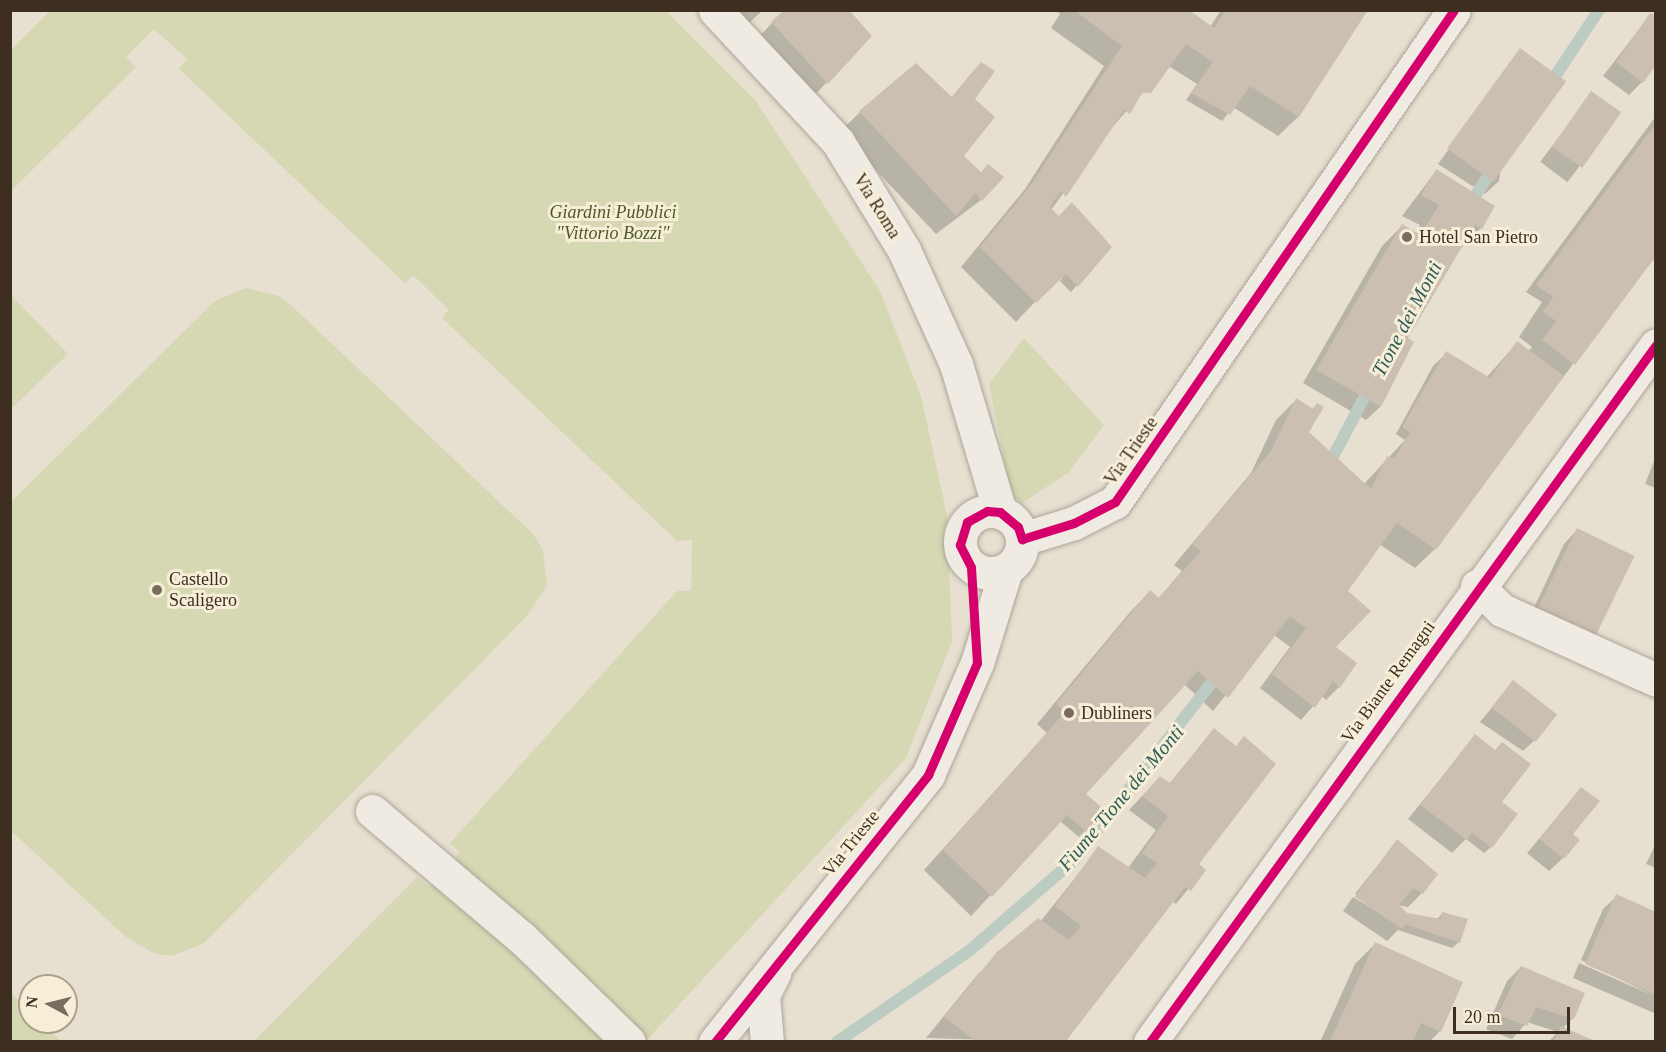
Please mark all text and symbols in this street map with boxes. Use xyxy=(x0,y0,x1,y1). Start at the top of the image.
street label: Via Roma xyxy=(849,170,905,242)
park label: Giardini Pubblici "Vittorio Bozzi" xyxy=(550,202,676,244)
place label: Hotel San Pietro xyxy=(1419,226,1538,248)
marker: Hotel San Pietro xyxy=(1400,230,1414,244)
water label: Tione dei Monti xyxy=(1367,257,1447,381)
street label: Via Trieste xyxy=(1100,413,1162,489)
place label: Castello Scaligero xyxy=(169,569,237,612)
marker: Castello Scaligero xyxy=(150,583,164,597)
street label: Via Biante Remagni xyxy=(1336,617,1440,747)
place label: Dubliners xyxy=(1081,702,1152,724)
marker: Dubliners xyxy=(1062,706,1076,720)
water label: Fiume Tione dei Monti xyxy=(1053,720,1189,876)
street label: Via Trieste xyxy=(818,806,884,880)
north arrow xyxy=(18,974,78,1034)
text: N xyxy=(22,995,41,1009)
scale bar xyxy=(1456,995,1573,1033)
text: 20 m xyxy=(1464,1007,1501,1027)

